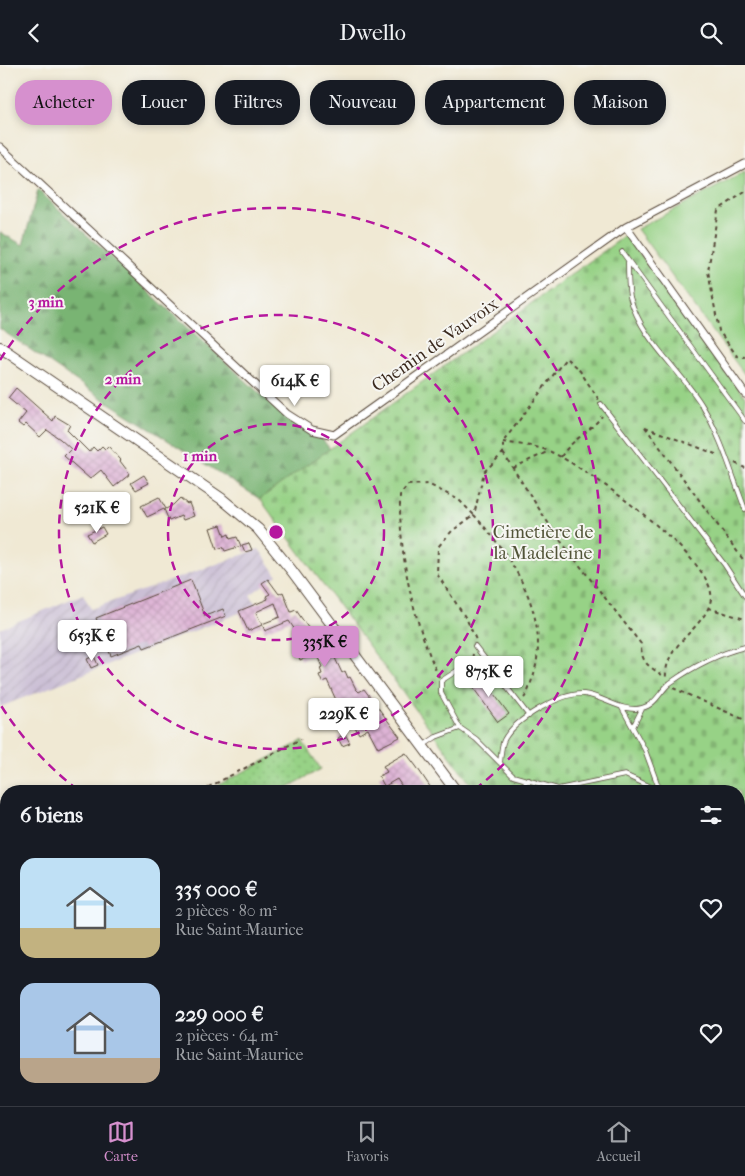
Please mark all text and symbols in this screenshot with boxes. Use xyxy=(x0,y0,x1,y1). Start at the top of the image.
icon: back xyxy=(20,19,48,47)
icon: search xyxy=(697,19,725,47)
text: Dwello xyxy=(339,20,406,46)
chip: Acheter xyxy=(15,80,112,125)
chip: Louer xyxy=(122,80,205,125)
chip: Filtres xyxy=(215,80,300,125)
chip: Nouveau xyxy=(310,80,415,125)
chip: Appartement xyxy=(425,80,564,125)
chip: Maison xyxy=(574,80,666,125)
text: 3 min xyxy=(29,293,64,311)
street label: Chemin de Vauvoix xyxy=(368,293,503,396)
pin: 614K € xyxy=(254,365,336,407)
text: 2 min xyxy=(105,370,142,388)
text: 614K € xyxy=(271,371,319,390)
text: 1 min xyxy=(183,447,217,465)
pin: 521K € xyxy=(56,491,138,534)
text: 521K € xyxy=(74,498,120,517)
park label: Cimetière de la Madeleine xyxy=(493,522,593,564)
centre of rings xyxy=(267,523,285,541)
pin: 653K € xyxy=(51,619,133,662)
pin: 335K € xyxy=(284,625,366,668)
text: 653K € xyxy=(69,626,115,645)
text: 335K € xyxy=(303,632,347,651)
pin: 875K € xyxy=(448,655,530,698)
text: 875K € xyxy=(465,662,513,681)
pin: 229K € xyxy=(303,697,385,740)
text: 229K € xyxy=(319,704,369,723)
icon: filters xyxy=(697,801,725,829)
text: 6 biens xyxy=(20,803,83,827)
text: 335 000 € xyxy=(175,877,258,901)
icon: home xyxy=(60,878,120,938)
icon: heart xyxy=(697,894,725,922)
text: 2 pièces · 80 m² xyxy=(175,901,277,920)
text: Rue Saint-Maurice xyxy=(175,920,304,939)
text: 229 000 € xyxy=(175,1002,264,1026)
icon: home xyxy=(60,1003,120,1063)
icon: heart xyxy=(697,1019,725,1047)
text: 2 pièces · 64 m² xyxy=(175,1026,278,1045)
text: Rue Saint-Maurice xyxy=(175,1045,304,1064)
tab: Carte xyxy=(104,1118,138,1165)
tab: Favoris xyxy=(346,1118,389,1165)
tab: Accueil xyxy=(597,1118,641,1165)

